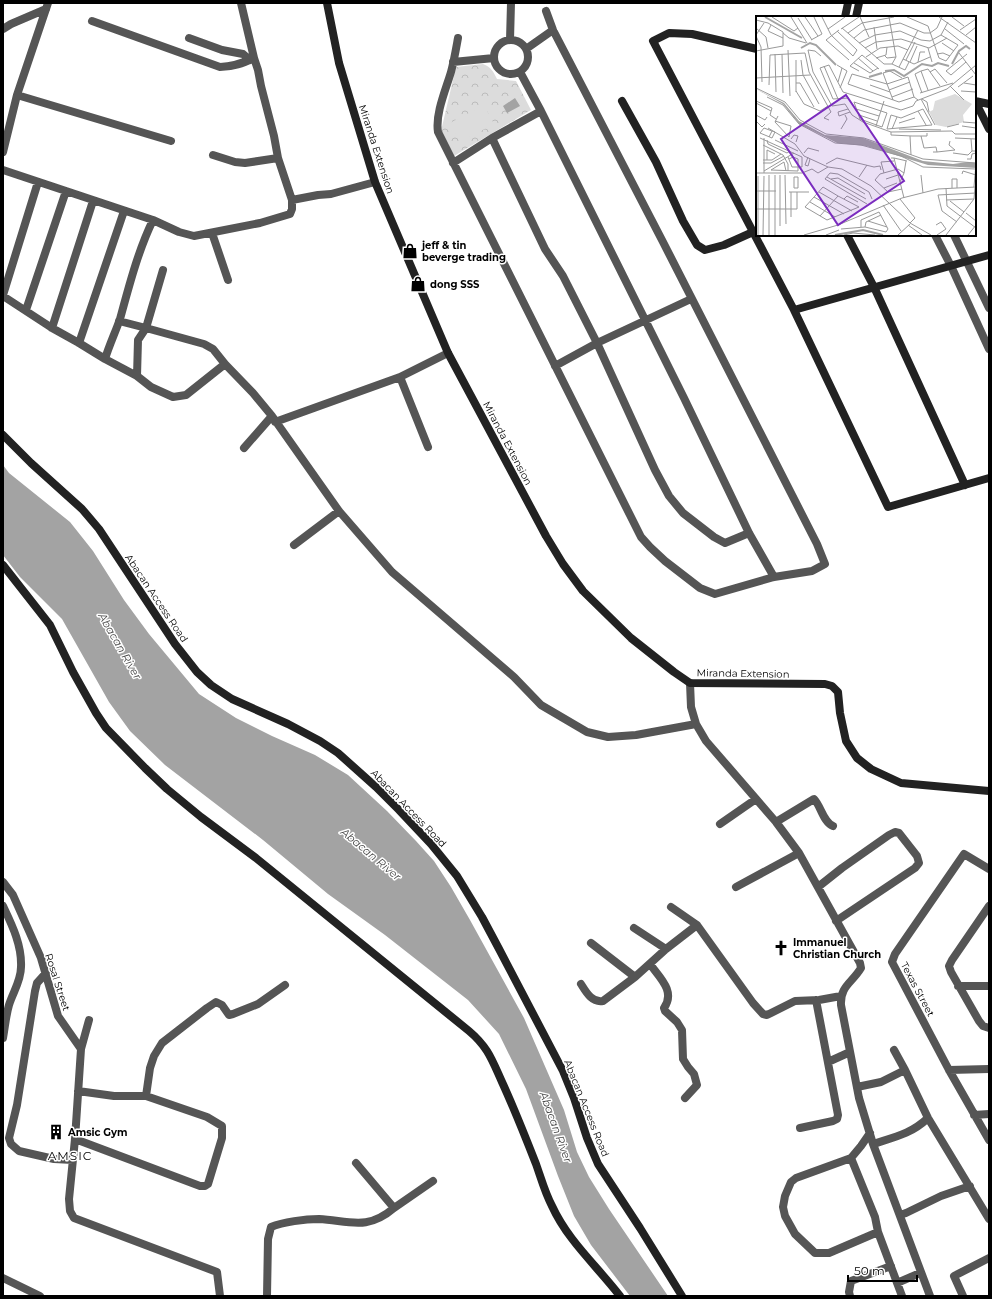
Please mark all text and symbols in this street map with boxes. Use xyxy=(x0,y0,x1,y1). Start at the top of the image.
inset map xyxy=(756,16,976,236)
street label: Miranda Extension xyxy=(356,103,397,195)
place label: jeff & tin beverge trading xyxy=(421,239,506,264)
shop icon: jeff & tin beverge trading xyxy=(401,242,419,260)
shop icon: dong SSS xyxy=(409,275,427,293)
place label: dong SSS xyxy=(430,278,480,291)
street label: Miranda Extension xyxy=(480,399,535,487)
street label: Abacan Access Road xyxy=(122,552,191,645)
water label: Abacan River xyxy=(95,609,145,682)
street label: Miranda Extension xyxy=(696,666,790,681)
street label: Abacan Access Road xyxy=(368,767,449,850)
water label: Abacan River xyxy=(337,824,404,884)
place label: Immanuel Christian Church xyxy=(793,936,881,961)
church icon: Immanuel Christian Church xyxy=(772,939,790,957)
street label: Rosal Street xyxy=(42,952,73,1013)
street label: Texas Street xyxy=(898,960,937,1019)
street label: Abacan Access Road xyxy=(561,1058,612,1159)
water label: Abacan River xyxy=(536,1089,576,1165)
building icon: Amsic Gym xyxy=(47,1123,65,1141)
place label: Amsic Gym xyxy=(67,1126,127,1139)
district label: AMSIC xyxy=(48,1148,92,1163)
scale bar xyxy=(848,1257,917,1283)
text: 50 m xyxy=(854,1263,885,1278)

